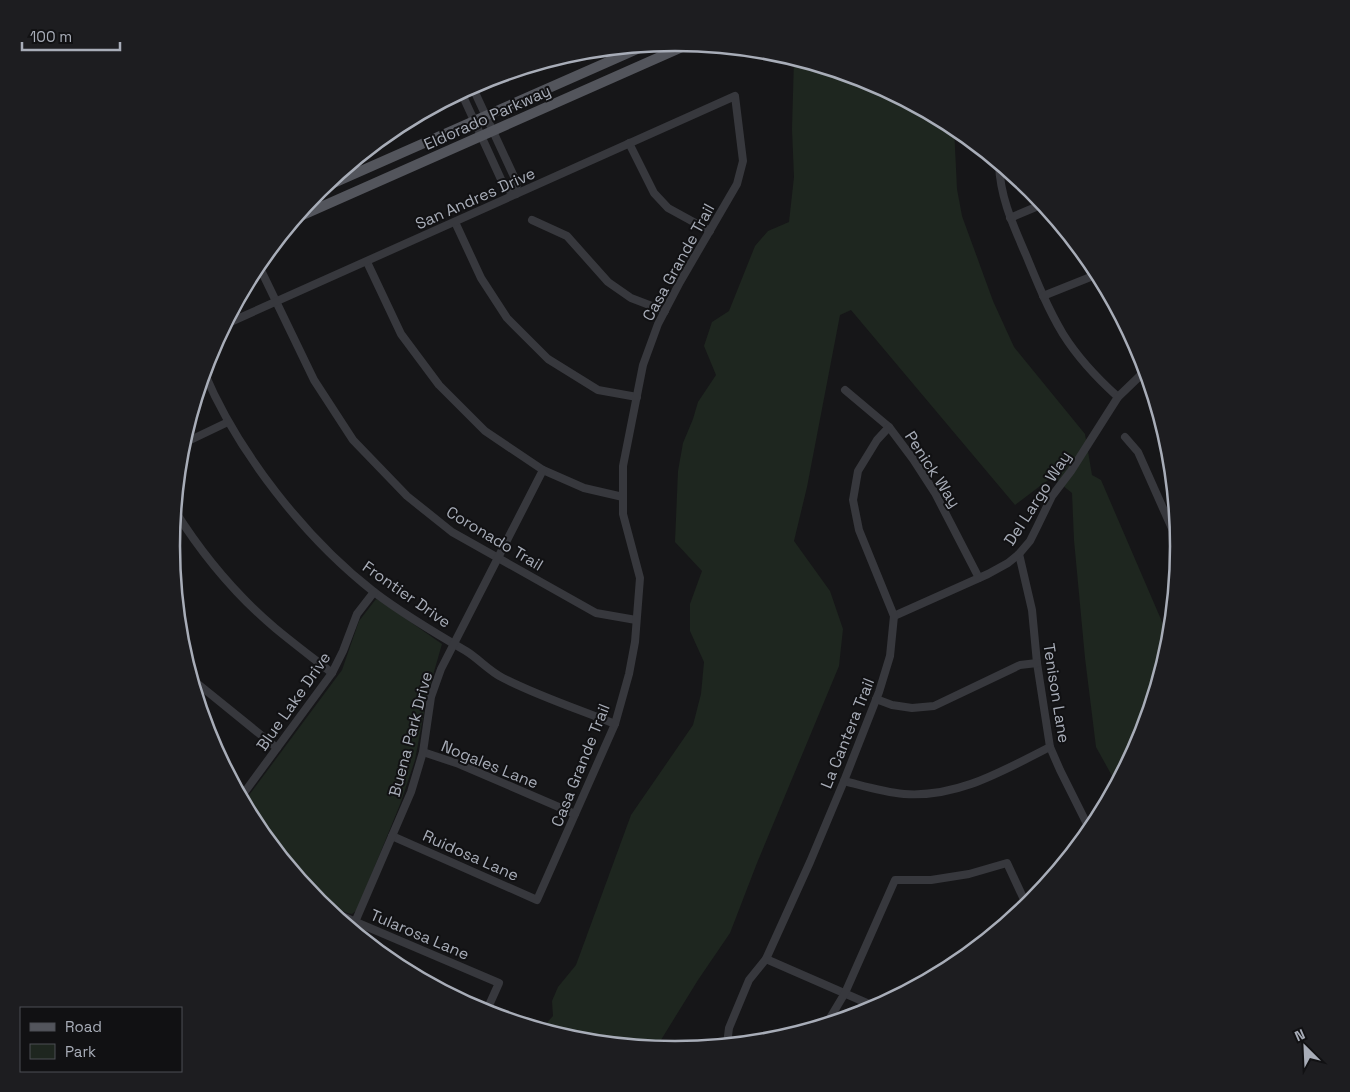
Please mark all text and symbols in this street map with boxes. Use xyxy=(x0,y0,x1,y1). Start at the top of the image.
scale bar xyxy=(22,20,120,52)
text: 100 m xyxy=(30,27,72,46)
street label: Eldorado Parkway xyxy=(420,80,554,155)
street label: San Andres Drive xyxy=(412,163,538,234)
street label: Casa Grande Trail xyxy=(638,200,719,325)
street label: Penick Way xyxy=(900,427,965,512)
street label: Del Largo Way xyxy=(999,447,1076,550)
street label: Coronado Trail xyxy=(442,501,547,576)
street label: Frontier Drive xyxy=(358,556,455,633)
street label: Tenison Lane xyxy=(1038,642,1075,744)
street label: Blue Lake Drive xyxy=(252,648,335,755)
street label: Buena Park Drive xyxy=(384,669,437,799)
street label: La Cantera Trail xyxy=(816,675,879,792)
street label: Casa Grande Trail xyxy=(546,701,615,830)
street label: Nogales Lane xyxy=(438,735,542,794)
street label: Ruidosa Lane xyxy=(420,825,522,886)
street label: Tularosa Lane xyxy=(367,904,473,965)
legend xyxy=(20,1007,182,1072)
text: Road xyxy=(65,1017,102,1036)
north arrow xyxy=(1280,1022,1330,1072)
text: N xyxy=(1292,1025,1308,1045)
text: Park xyxy=(65,1042,96,1061)

